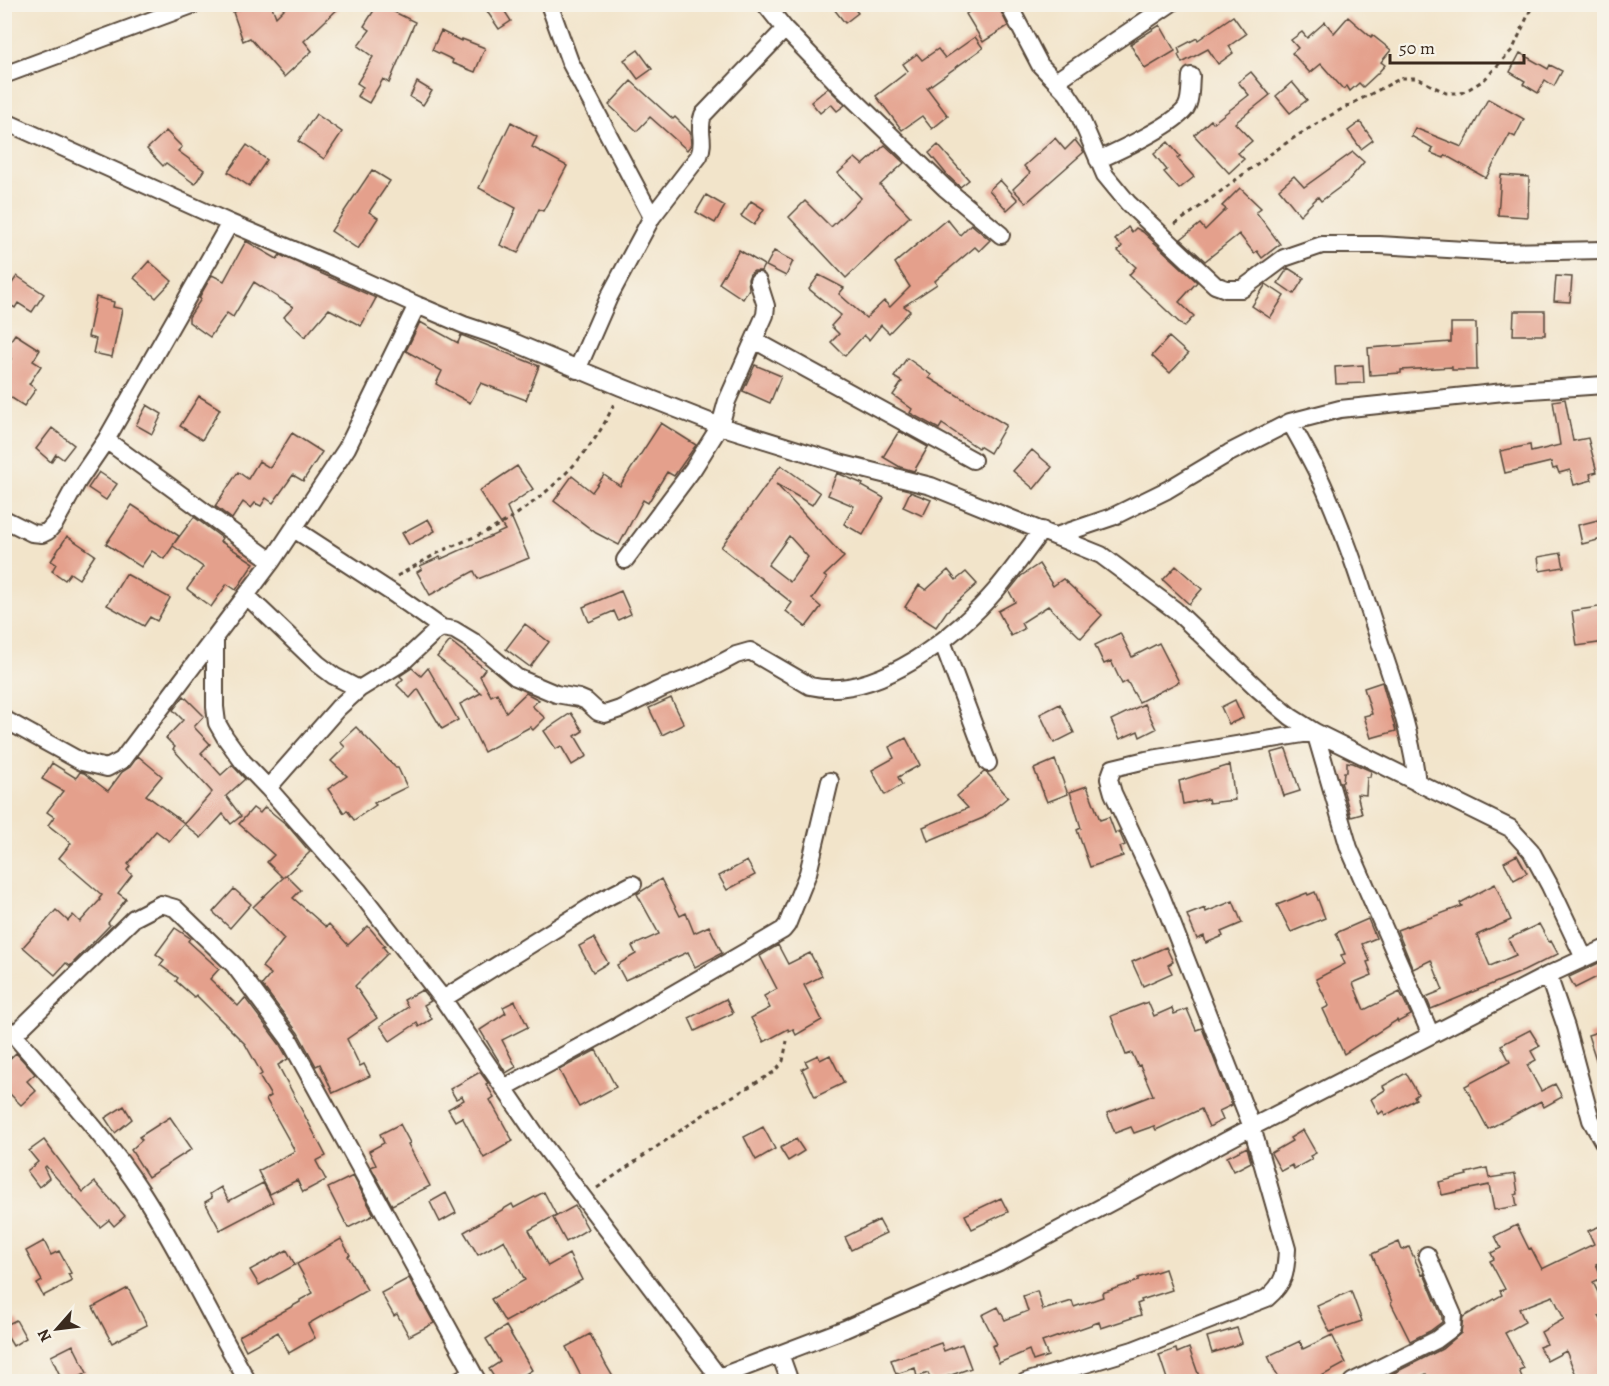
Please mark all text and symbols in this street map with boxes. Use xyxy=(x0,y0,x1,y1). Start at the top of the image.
scale bar xyxy=(1390,27,1524,65)
text: 50 m xyxy=(1399,36,1435,60)
north arrow xyxy=(27,1299,87,1359)
text: N xyxy=(32,1325,57,1346)

